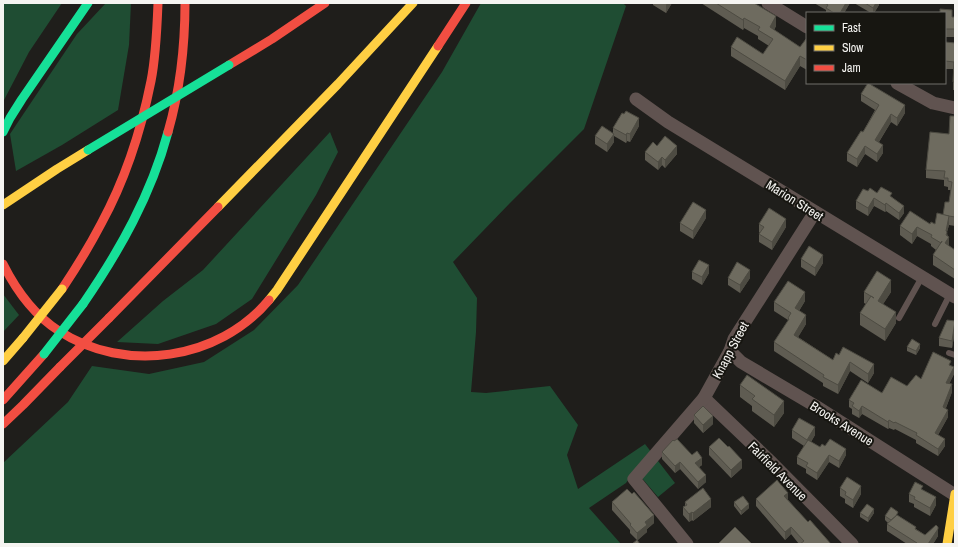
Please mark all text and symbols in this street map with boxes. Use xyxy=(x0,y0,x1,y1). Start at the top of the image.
legend xyxy=(806,12,946,84)
text: Fast xyxy=(842,20,861,36)
text: Slow xyxy=(842,40,864,56)
text: Jam xyxy=(842,60,861,76)
street label: Marion Street xyxy=(763,176,827,225)
street label: Knapp Street xyxy=(708,319,753,382)
street label: Brooks Avenue xyxy=(807,397,877,450)
street label: Fairfield Avenue xyxy=(744,438,811,505)

